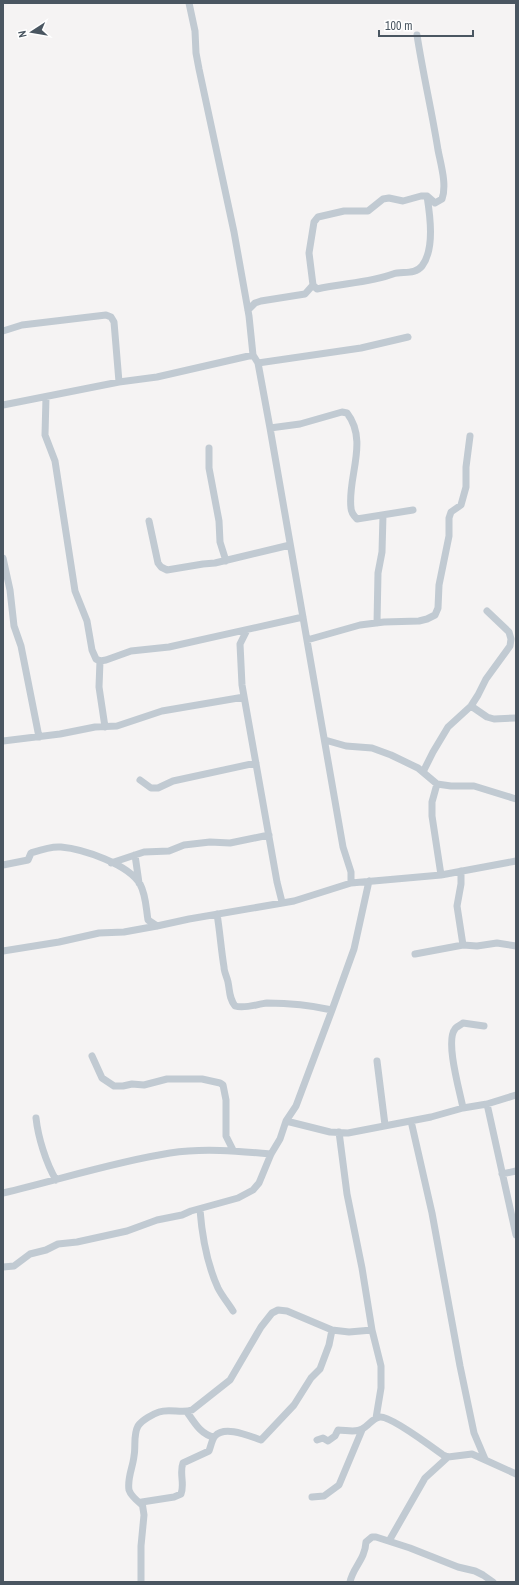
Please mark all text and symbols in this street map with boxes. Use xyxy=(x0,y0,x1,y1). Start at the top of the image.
north arrow xyxy=(12,12,52,52)
scale bar xyxy=(379,12,473,38)
text: 100 m xyxy=(385,18,412,34)
text: N xyxy=(15,29,30,39)

